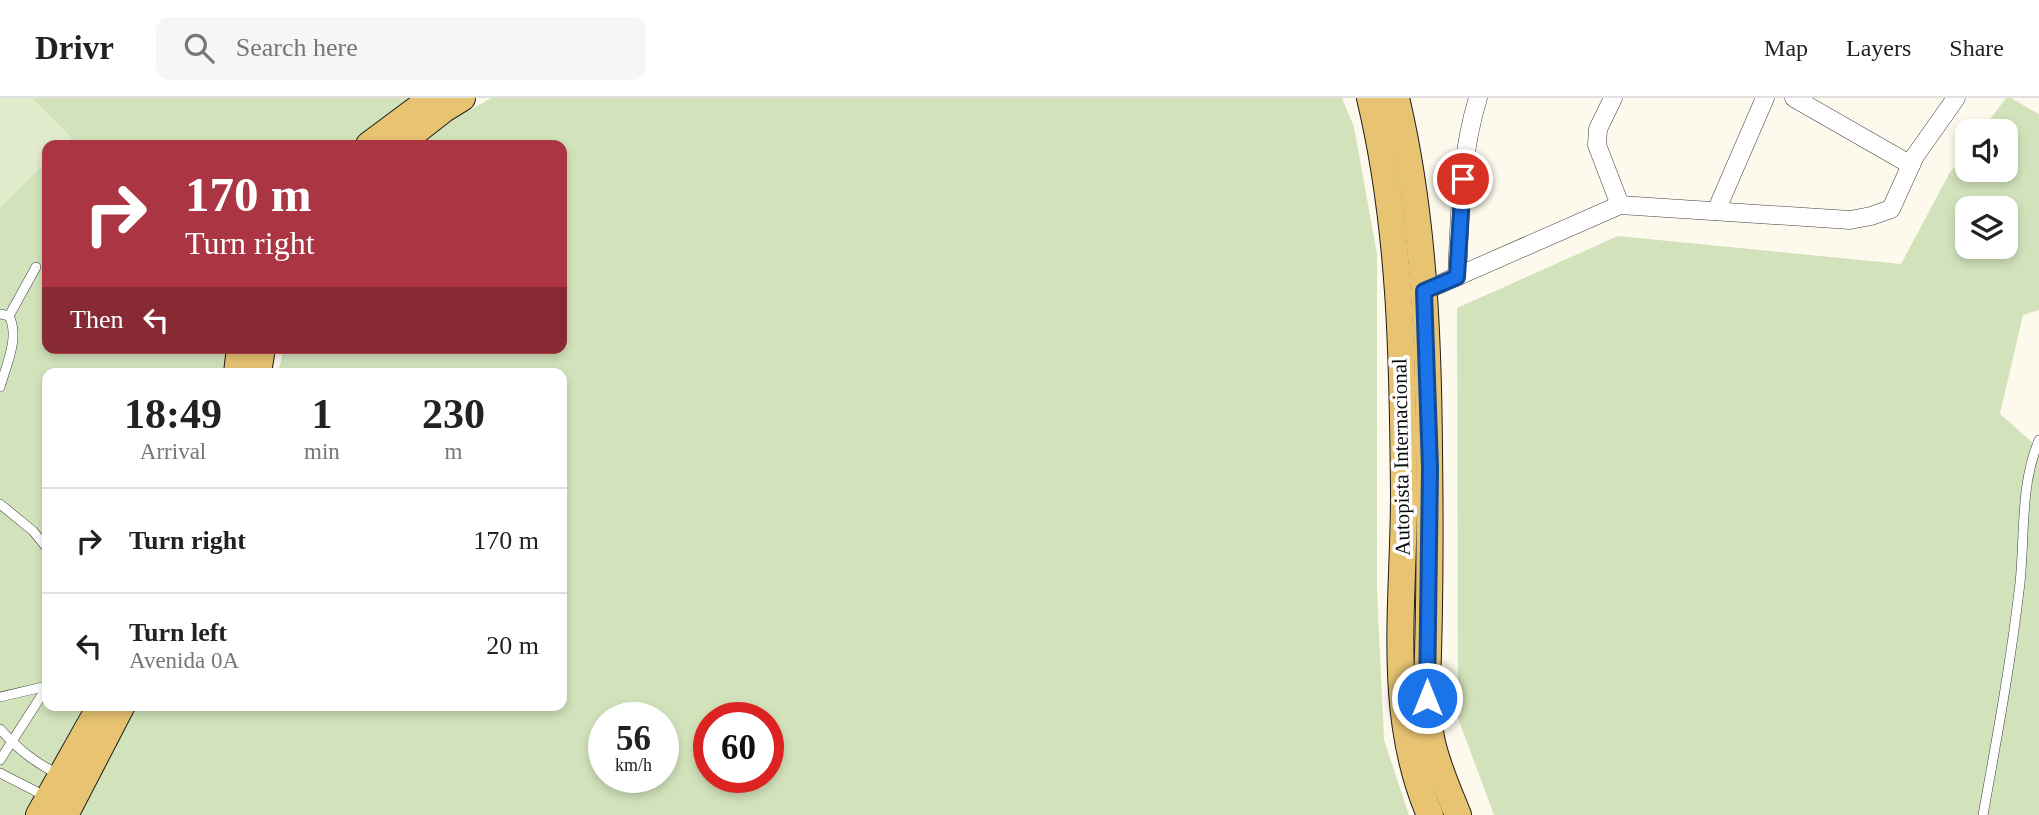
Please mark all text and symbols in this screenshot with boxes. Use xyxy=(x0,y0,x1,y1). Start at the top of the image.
search box xyxy=(156,17,646,80)
icon: search xyxy=(180,29,218,67)
text: Drivr xyxy=(35,30,114,66)
text: Search here xyxy=(236,33,358,62)
text: Map xyxy=(1764,35,1808,61)
text: Layers xyxy=(1846,35,1911,61)
text: Share xyxy=(1949,35,2004,61)
map controls xyxy=(1955,119,2018,259)
button: sound xyxy=(1955,119,2018,182)
pin xyxy=(1433,149,1493,209)
icon: arrive xyxy=(1444,160,1482,198)
text: 170 m xyxy=(185,167,312,222)
icon: right xyxy=(70,168,161,259)
button: layers xyxy=(1955,196,2018,259)
text: Turn right xyxy=(185,225,315,261)
icon: left xyxy=(137,301,175,339)
text: Then xyxy=(70,305,123,334)
street label: Autopista Internacional xyxy=(1387,358,1415,556)
text: 18:49 xyxy=(124,391,222,437)
text: 1 xyxy=(311,391,332,437)
text: 230 xyxy=(422,391,485,437)
text: Arrival xyxy=(140,439,206,464)
text: min xyxy=(304,439,340,464)
text: m xyxy=(444,439,462,464)
icon: right xyxy=(70,522,108,560)
text: Turn right xyxy=(129,526,246,555)
text: 170 m xyxy=(473,526,539,555)
text: Turn left xyxy=(129,618,227,647)
icon: left xyxy=(70,627,108,665)
text: 20 m xyxy=(486,631,539,660)
text: Avenida 0A xyxy=(129,648,239,673)
position arrow xyxy=(1390,661,1464,735)
speed limit sign: 60 xyxy=(693,702,784,793)
text: 56 xyxy=(616,719,651,758)
text: km/h xyxy=(615,755,652,775)

